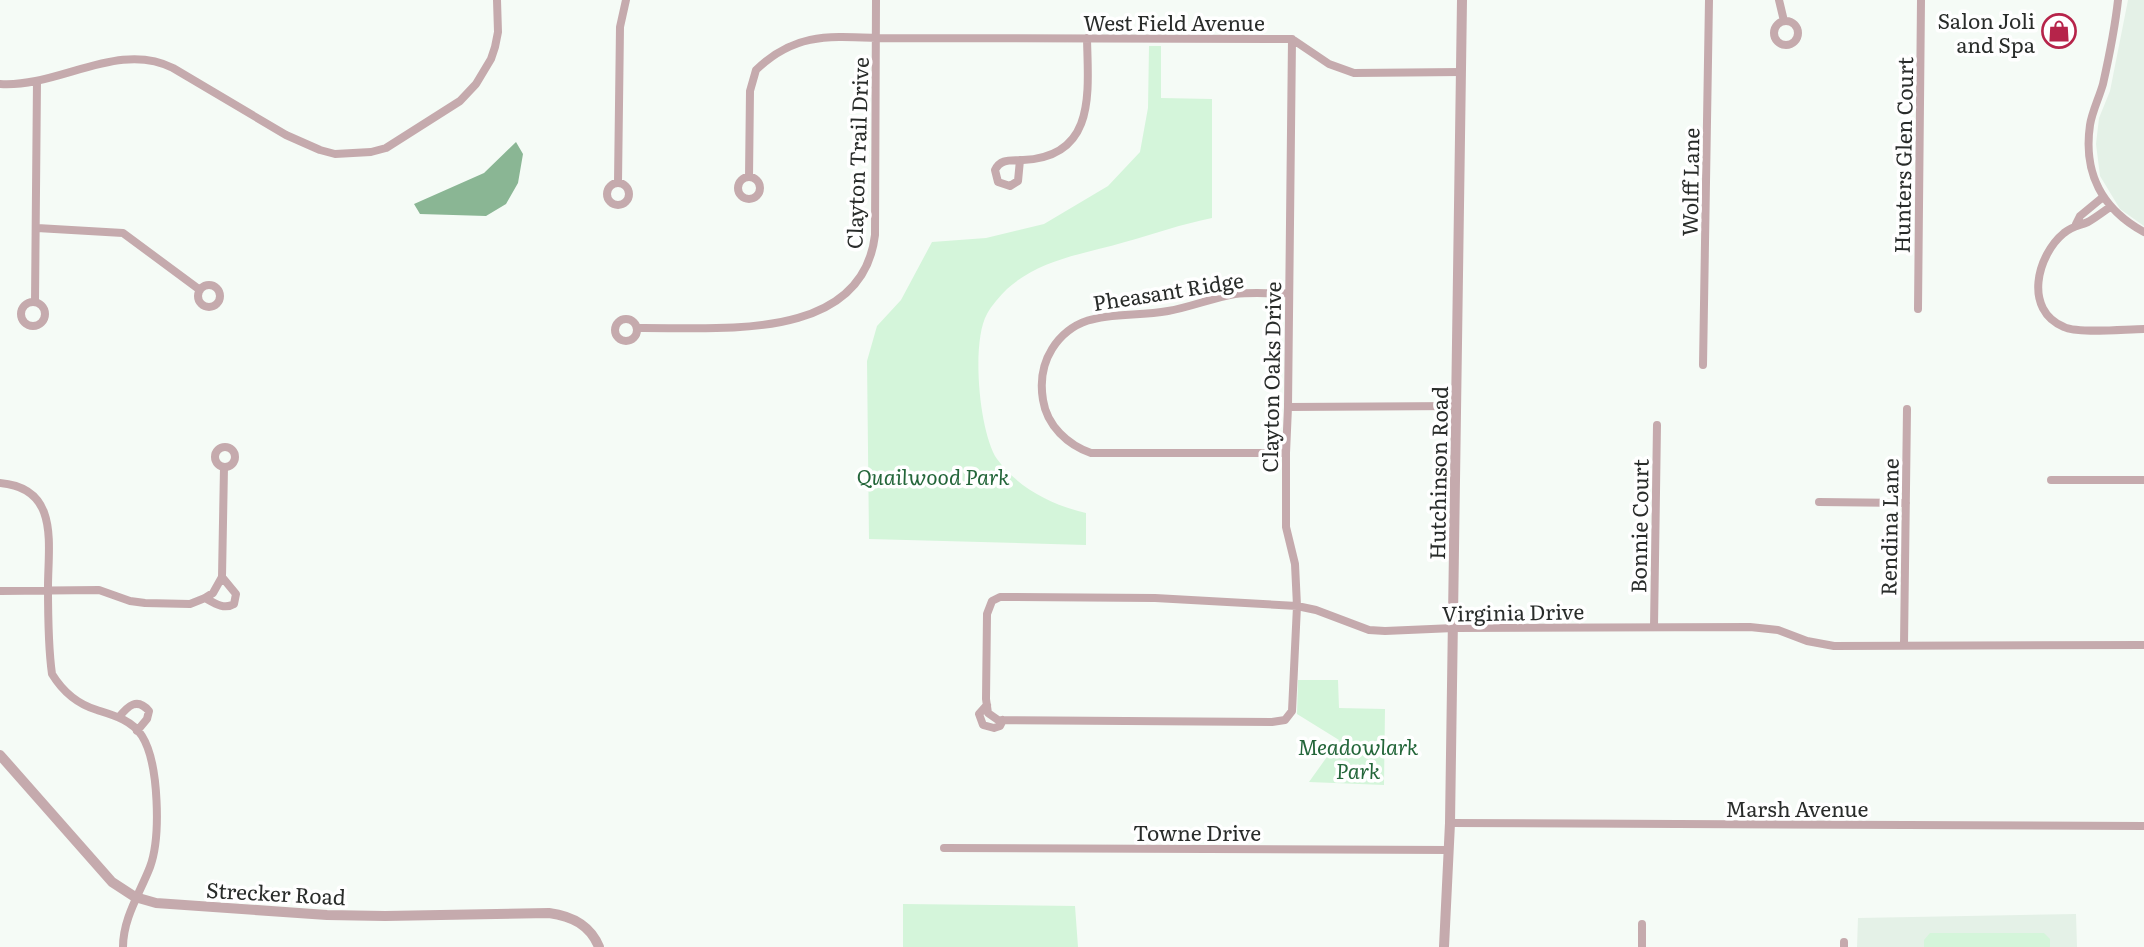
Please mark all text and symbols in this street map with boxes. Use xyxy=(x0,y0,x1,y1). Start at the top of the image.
place label: Salon Joli and Spa xyxy=(1937,4,2036,59)
street label: West Field Avenue xyxy=(1083,6,1265,37)
shop icon: Salon Joli and Spa xyxy=(2040,12,2078,50)
street label: Clayton Trail Drive xyxy=(837,56,875,249)
street label: Hunters Glen Court xyxy=(1885,56,1919,253)
street label: Wolff Lane xyxy=(1673,127,1705,237)
street label: Pheasant Ridge xyxy=(1090,263,1246,317)
street label: Clayton Oaks Drive xyxy=(1253,281,1287,473)
street label: Hutchinson Road xyxy=(1420,386,1454,560)
street label: Bonnie Court xyxy=(1621,458,1655,593)
street label: Rendina Lane xyxy=(1871,458,1905,596)
park label: Quailwood Park xyxy=(856,460,1010,491)
street label: Virginia Drive xyxy=(1442,594,1585,628)
park label: Meadowlark Park xyxy=(1298,730,1419,785)
street label: Marsh Avenue xyxy=(1725,792,1869,823)
street label: Towne Drive xyxy=(1133,816,1261,847)
street label: Strecker Road xyxy=(205,873,347,911)

